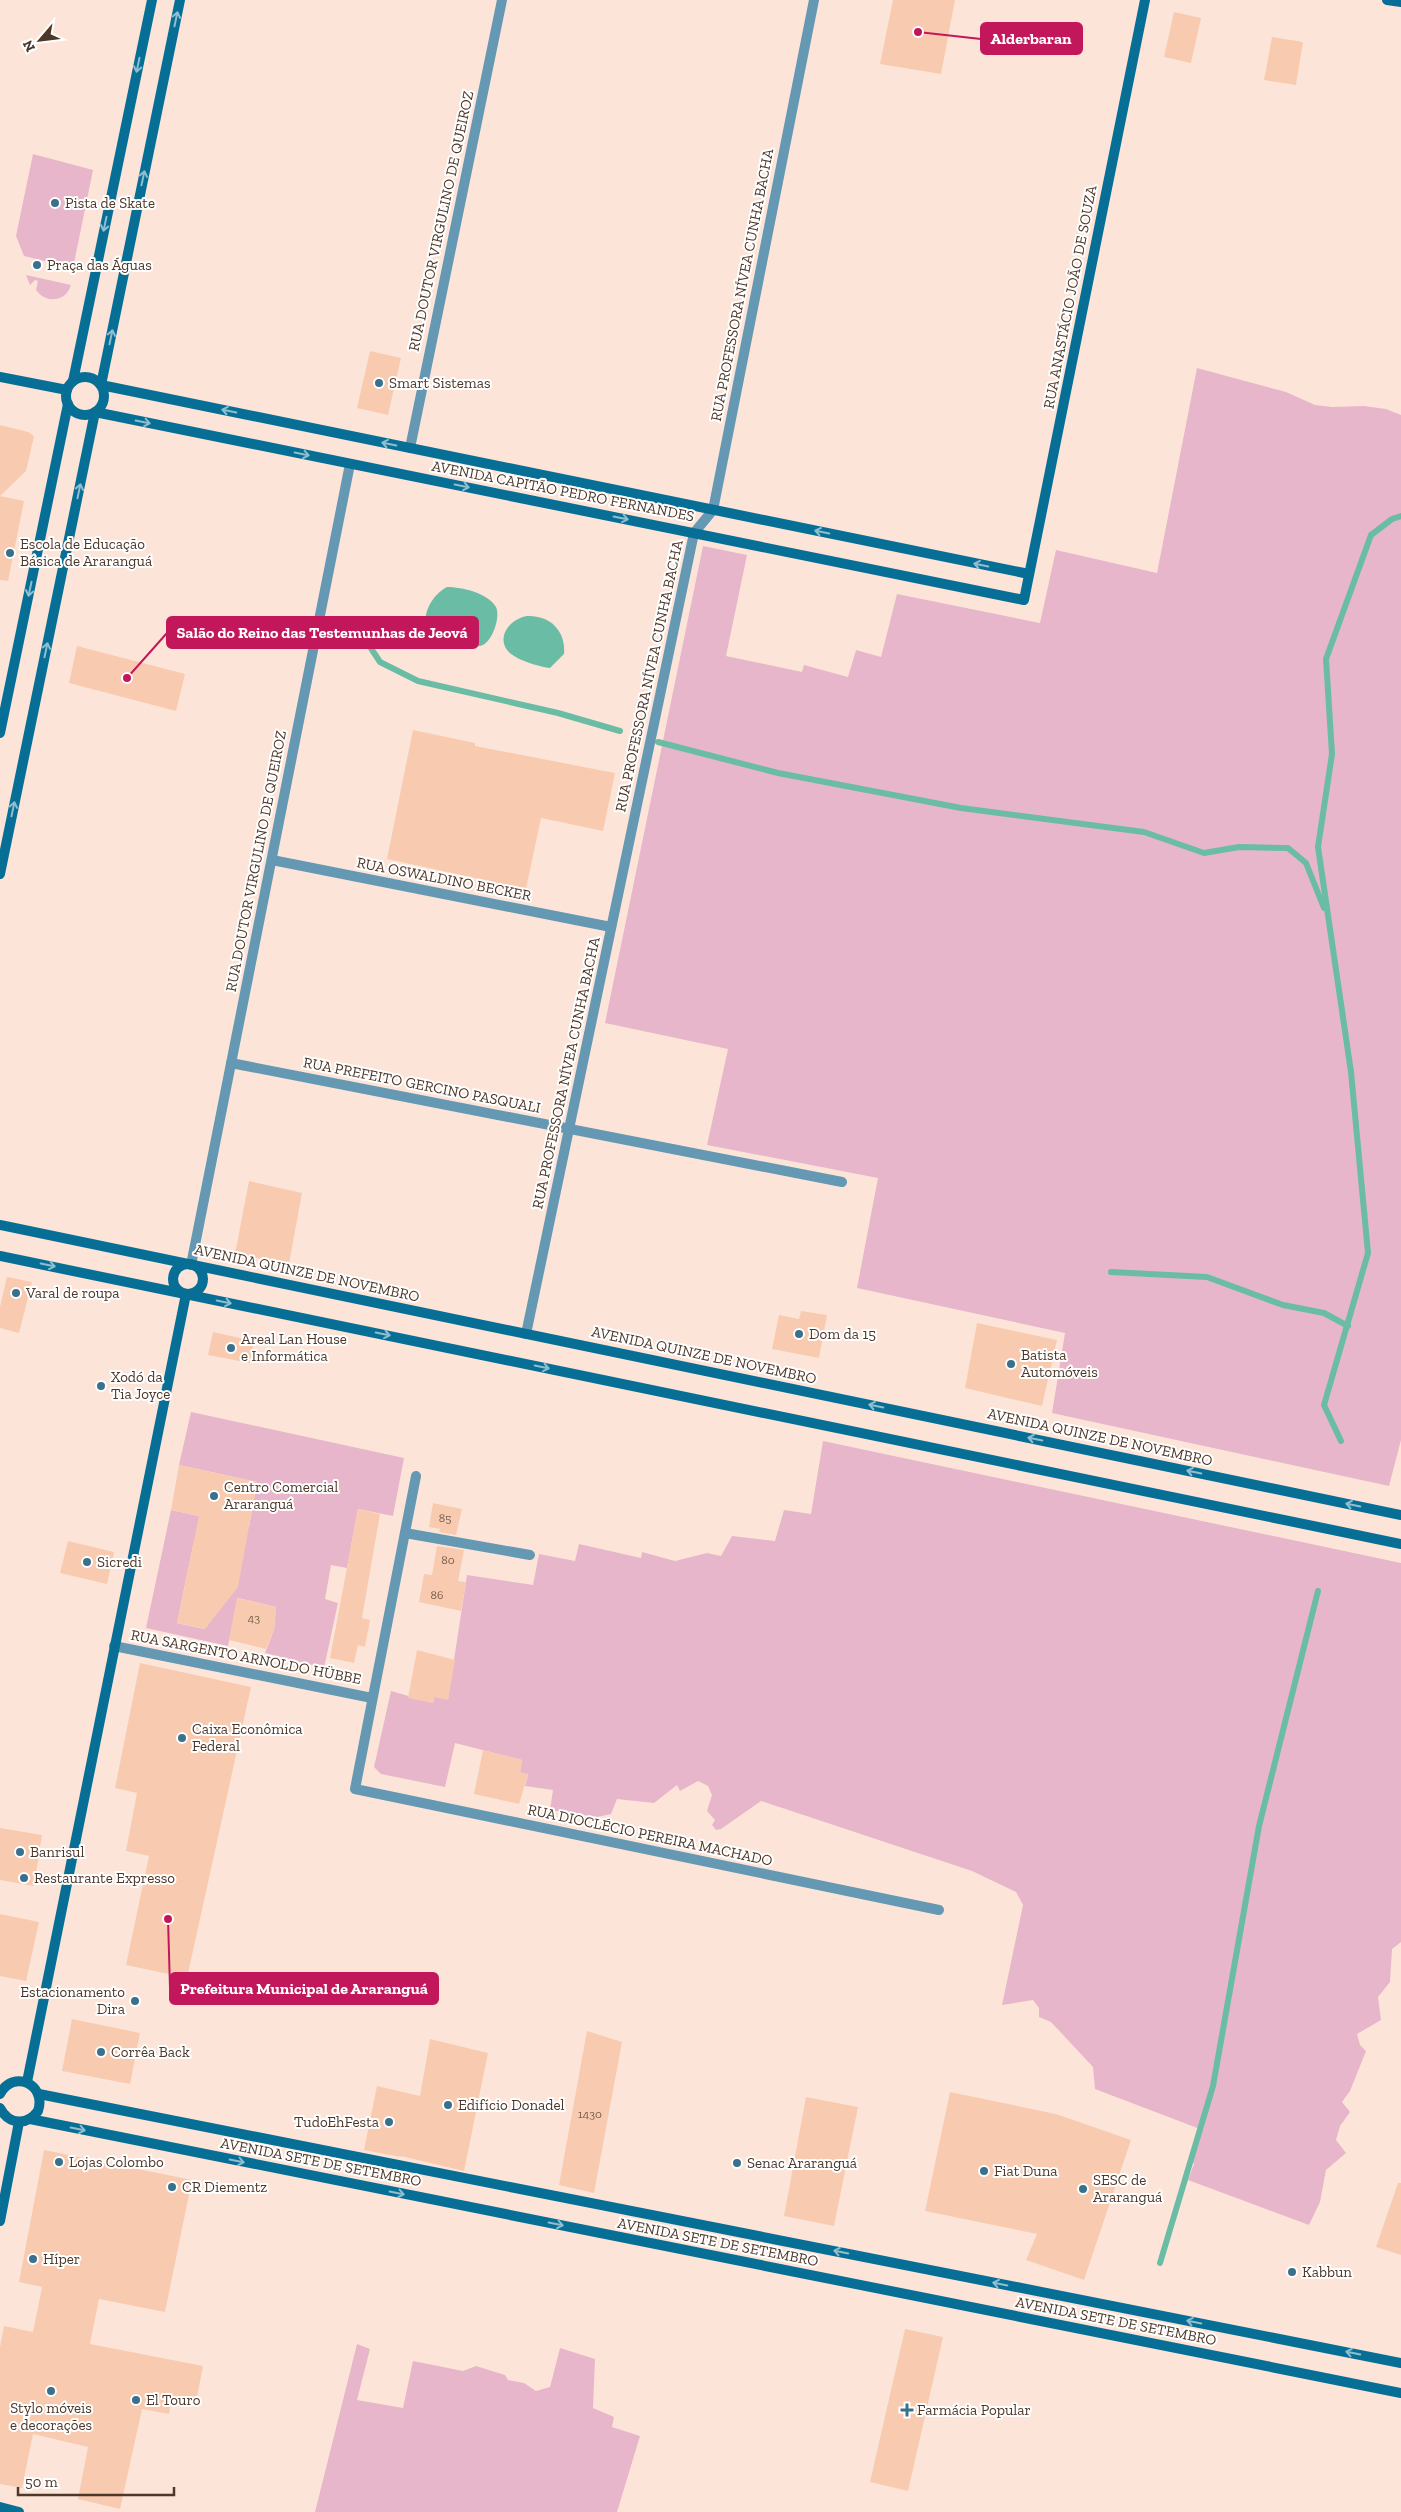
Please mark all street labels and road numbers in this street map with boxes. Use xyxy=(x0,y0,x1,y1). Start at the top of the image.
street label: RUA DOUTOR VIRGULINO DE QUEIROZ xyxy=(405,89,477,353)
street label: RUA PROFESSORA NÍVEA CUNHA BACHA xyxy=(707,147,777,423)
street label: RUA ANASTÁCIO JOÃO DE SOUZA xyxy=(1039,184,1101,410)
street label: AVENIDA CAPITÃO PEDRO FERNANDES xyxy=(430,457,696,525)
street label: RUA PROFESSORA NÍVEA CUNHA BACHA xyxy=(611,538,687,814)
street label: RUA DOUTOR VIRGULINO DE QUEIROZ xyxy=(222,729,290,993)
street label: RUA OSWALDINO BECKER xyxy=(355,853,534,905)
street label: RUA PROFESSORA NÍVEA CUNHA BACHA xyxy=(528,935,604,1211)
street label: RUA PREFEITO GERCINO PASQUALI xyxy=(302,1053,542,1117)
street label: AVENIDA QUINZE DE NOVEMBRO xyxy=(193,1240,421,1306)
street label: AVENIDA QUINZE DE NOVEMBRO xyxy=(590,1322,818,1388)
street label: AVENIDA QUINZE DE NOVEMBRO xyxy=(986,1404,1214,1470)
street label: RUA SARGENTO ARNOLDO HÜBBE xyxy=(129,1626,363,1688)
street label: RUA DIOCLÉCIO PEREIRA MACHADO xyxy=(526,1800,774,1870)
street label: AVENIDA SETE DE SETEMBRO xyxy=(219,2134,423,2190)
street label: AVENIDA SETE DE SETEMBRO xyxy=(616,2214,820,2270)
street label: AVENIDA SETE DE SETEMBRO xyxy=(1014,2293,1218,2349)

